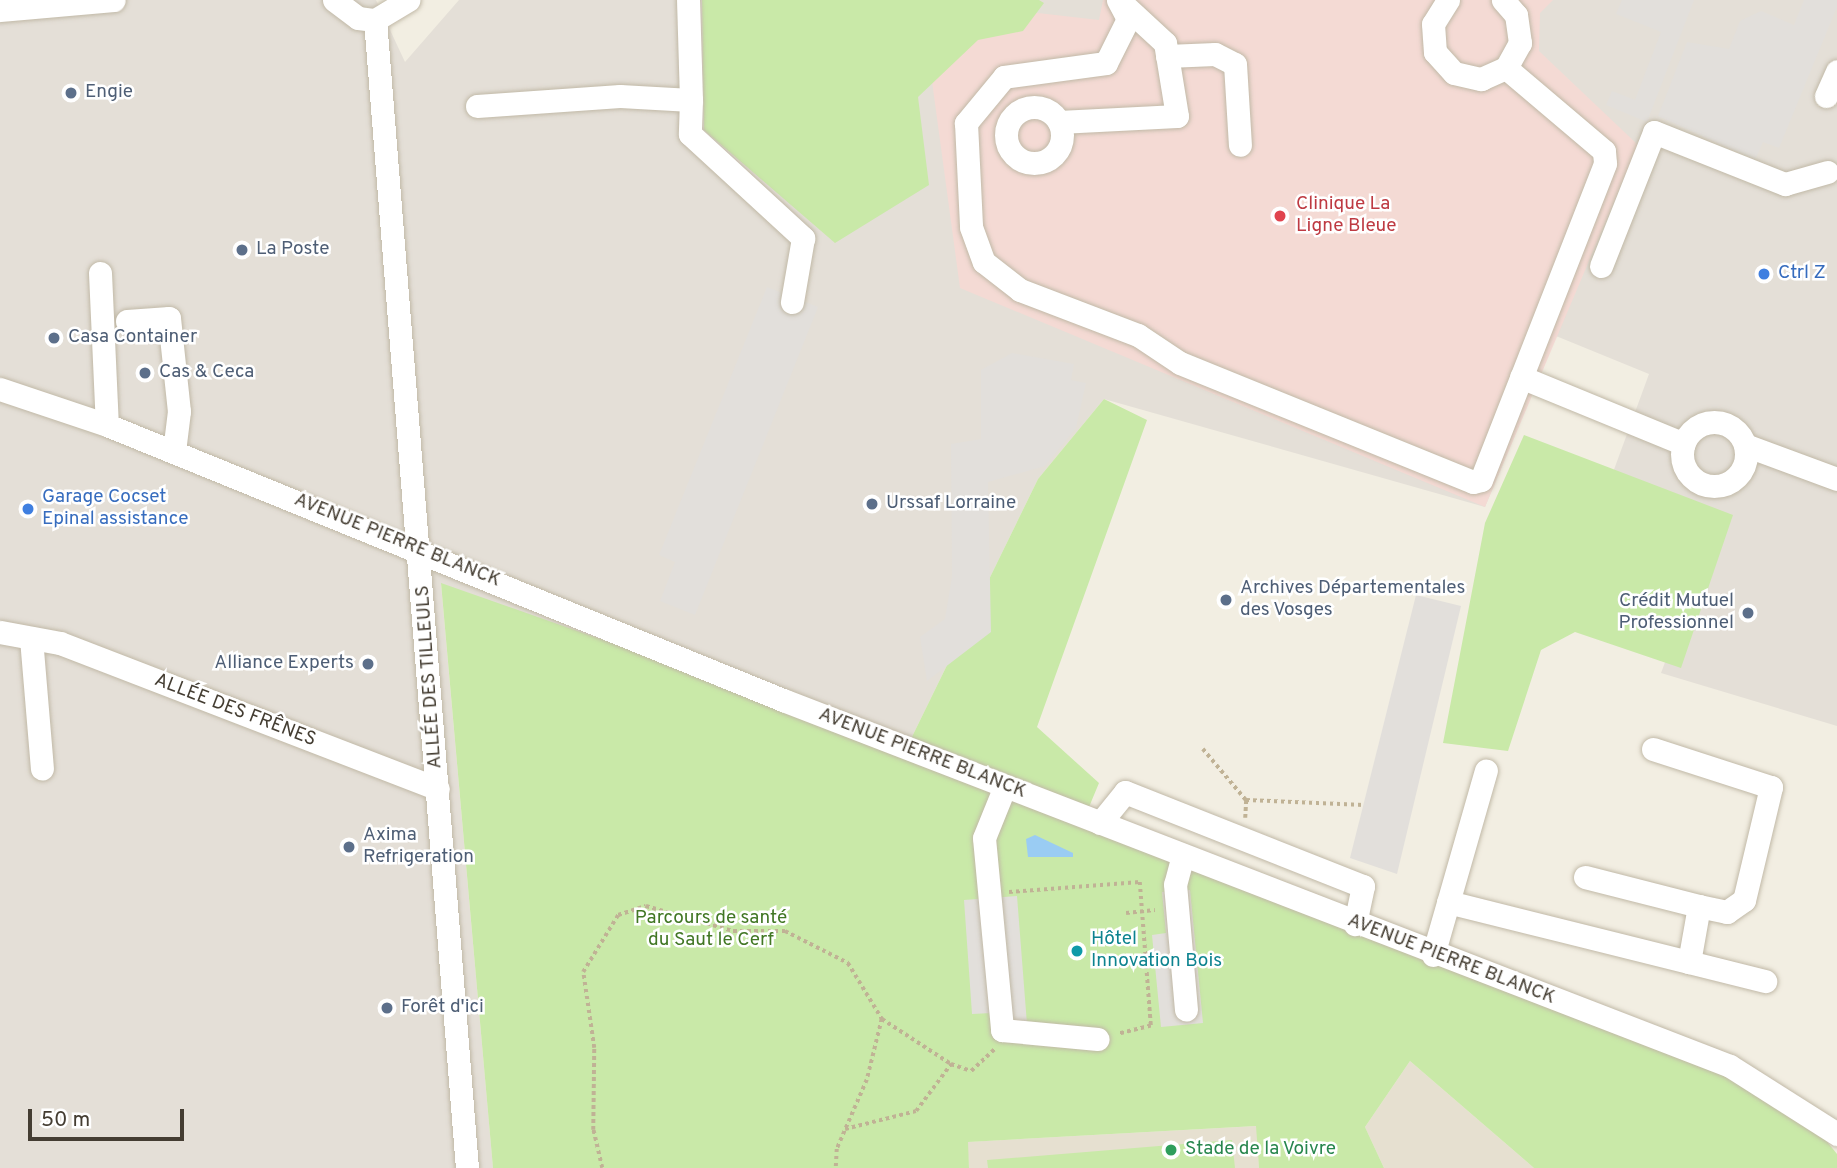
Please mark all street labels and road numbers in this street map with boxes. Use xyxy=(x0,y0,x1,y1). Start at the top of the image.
street label: AVENUE PIERRE BLANCK xyxy=(291,489,503,593)
street label: ALLÉE DES TILLEULS xyxy=(412,584,448,770)
street label: ALLÉE DES FRÊNES xyxy=(151,670,319,752)
street label: AVENUE PIERRE BLANCK xyxy=(815,704,1029,804)
street label: AVENUE PIERRE BLANCK xyxy=(1344,910,1558,1010)

